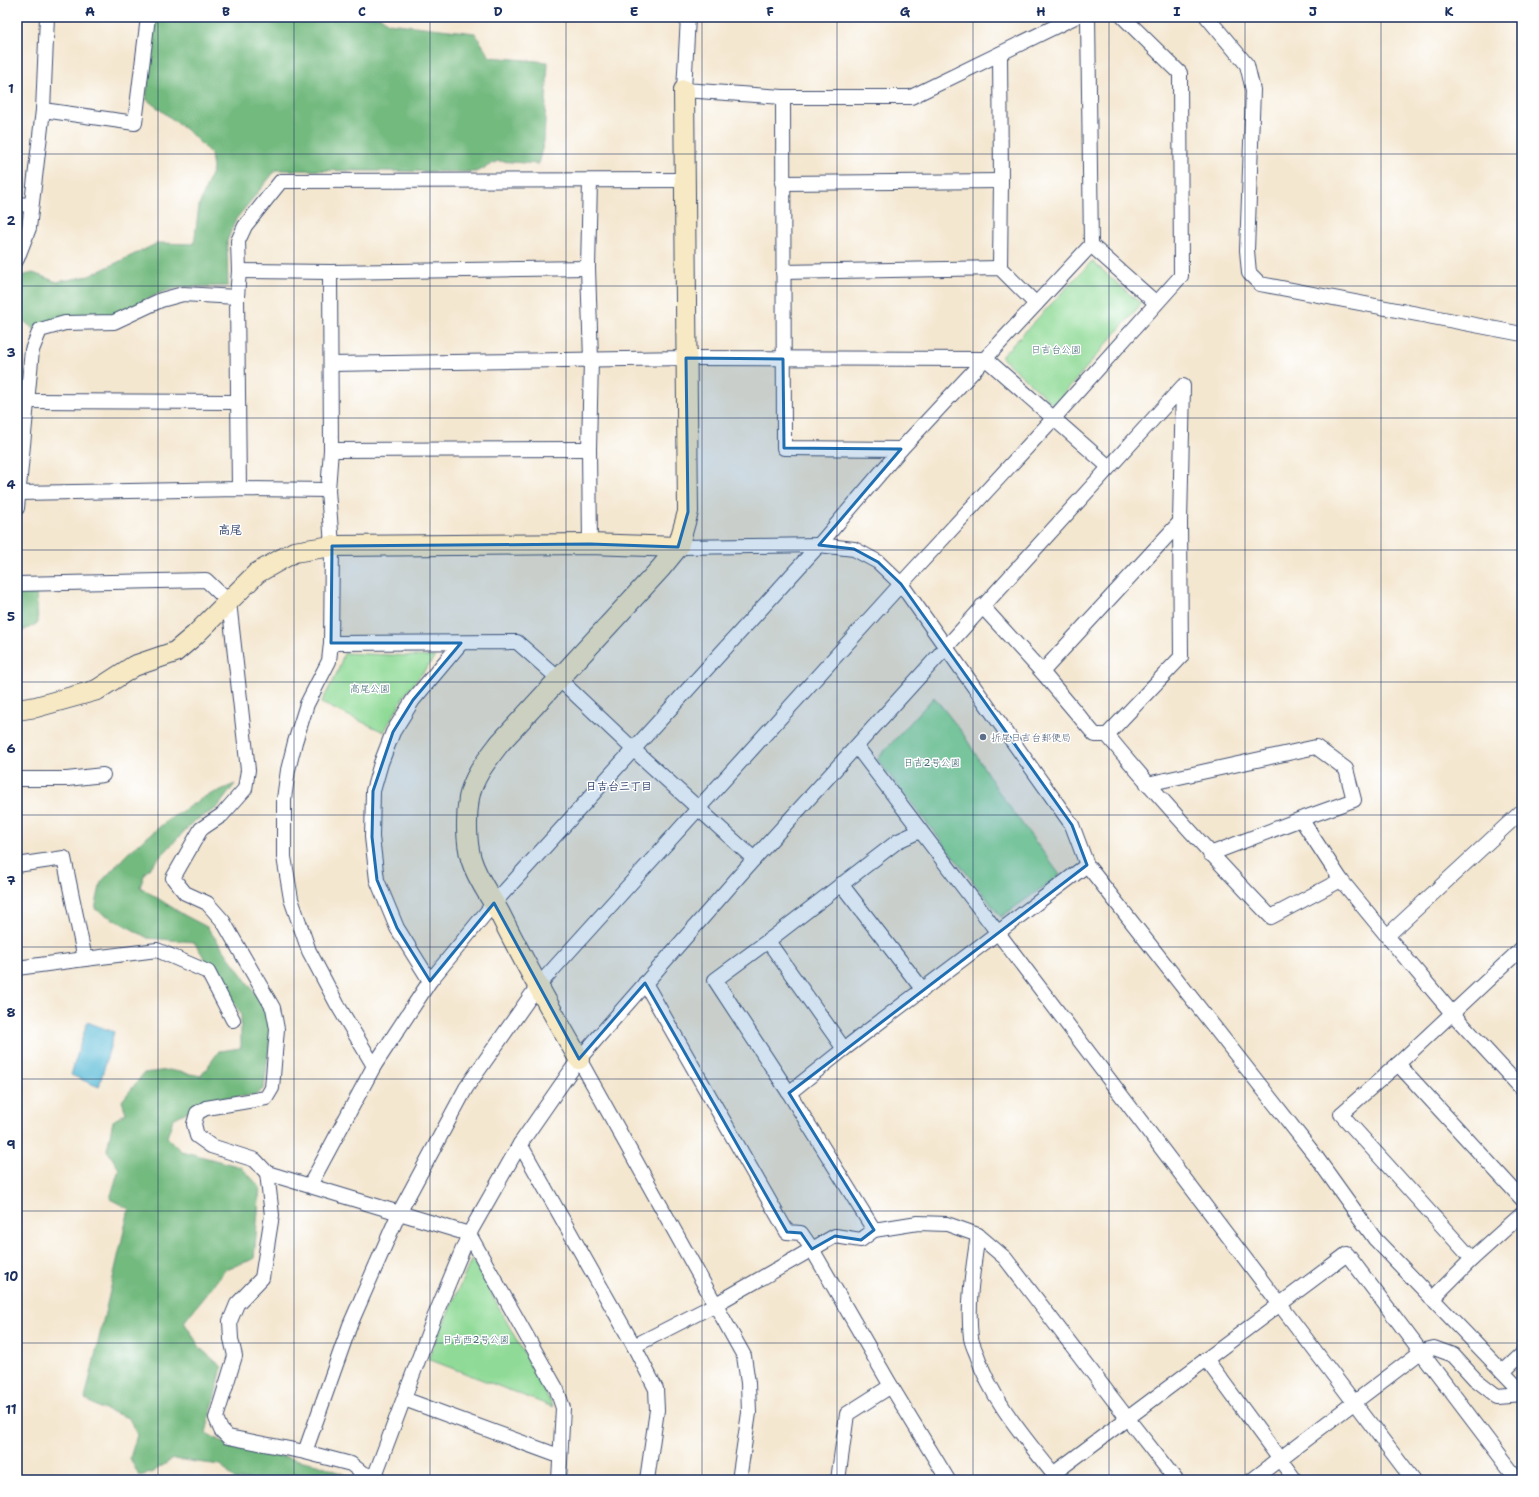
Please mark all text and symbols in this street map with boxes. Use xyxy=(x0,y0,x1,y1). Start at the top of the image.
text: A xyxy=(85,3,95,20)
text: B xyxy=(222,3,230,20)
text: C xyxy=(358,3,366,20)
text: D xyxy=(493,3,503,20)
text: E xyxy=(630,3,639,20)
text: F xyxy=(766,3,774,20)
text: G xyxy=(900,3,911,20)
text: H xyxy=(1036,3,1046,20)
text: I xyxy=(1173,3,1181,20)
text: J xyxy=(1309,3,1317,20)
text: K xyxy=(1445,3,1454,20)
text: 1 xyxy=(8,80,14,97)
text: 2 xyxy=(6,212,16,229)
park label: 日吉台公園 xyxy=(1031,343,1081,356)
text: 3 xyxy=(6,344,16,361)
text: 4 xyxy=(6,476,16,493)
district label: 高尾 xyxy=(218,522,242,538)
text: 5 xyxy=(7,608,15,625)
park label: 高尾公園 xyxy=(350,682,390,695)
place label: 折尾日吉台郵便局 xyxy=(991,731,1071,744)
marker: 折尾日吉台郵便局 xyxy=(978,732,988,742)
text: 6 xyxy=(6,740,16,757)
park label: 日吉2号公園 xyxy=(904,756,961,769)
district label: 日吉台三丁目 xyxy=(586,779,652,794)
text: 7 xyxy=(6,872,16,889)
text: 8 xyxy=(6,1004,16,1021)
text: 9 xyxy=(6,1136,16,1153)
text: 10 xyxy=(4,1268,18,1285)
park label: 日吉西2号公園 xyxy=(443,1333,510,1346)
text: 11 xyxy=(5,1401,17,1418)

